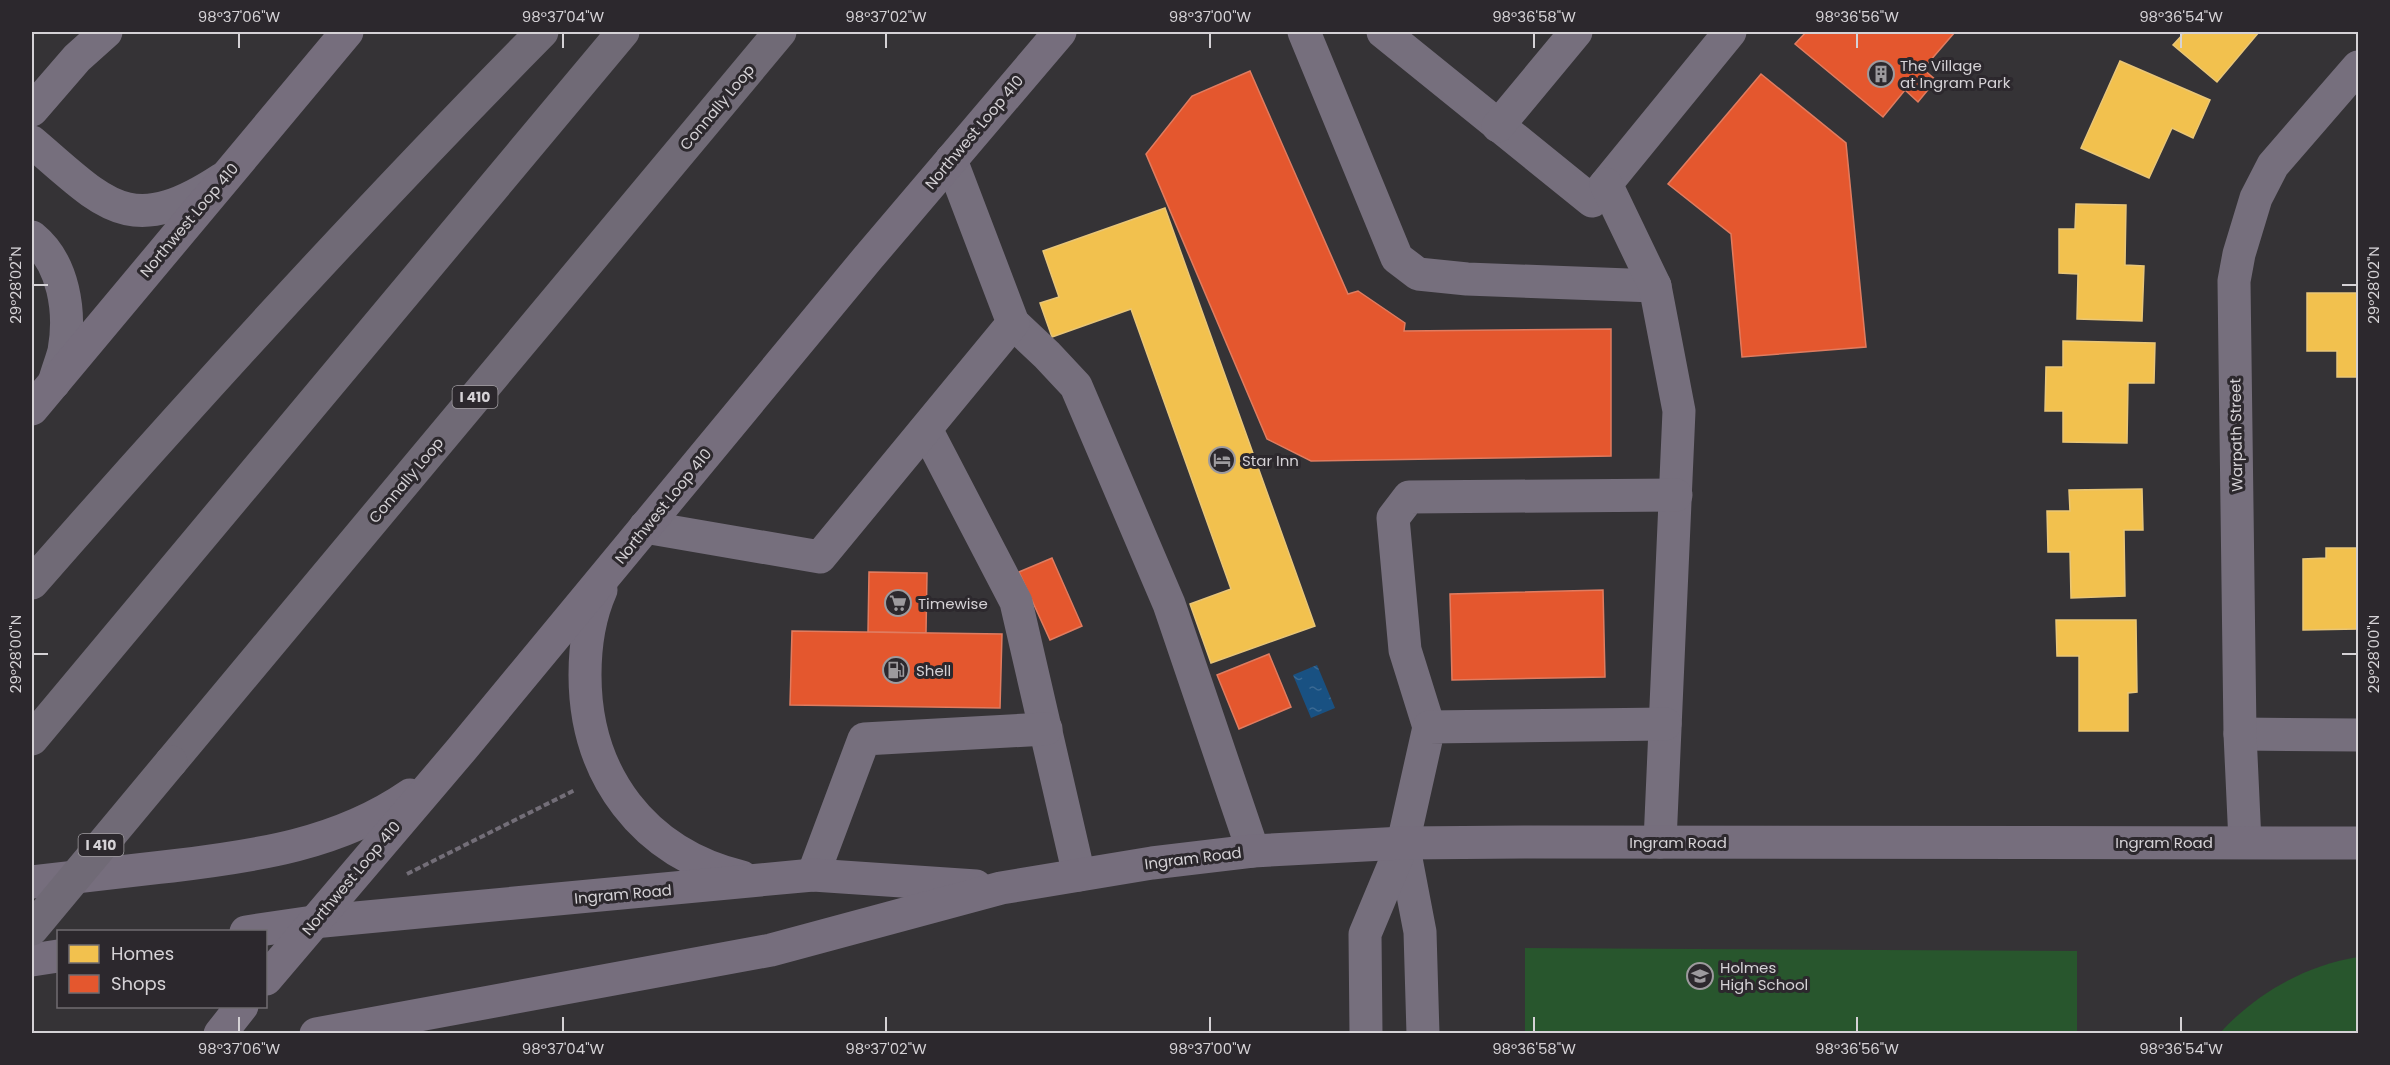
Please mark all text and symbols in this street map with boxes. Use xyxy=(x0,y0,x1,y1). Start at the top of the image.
text: 98°37'06"W xyxy=(198,6,281,27)
text: 98°37'04"W xyxy=(522,6,605,27)
text: 98°37'02"W xyxy=(845,6,927,27)
text: 98°37'00"W xyxy=(1169,6,1252,27)
text: 98°36'58"W xyxy=(1492,6,1576,27)
text: 98°36'56"W xyxy=(1815,6,1899,27)
text: 98°36'54"W xyxy=(2139,6,2223,27)
place label: The Village at Ingram Park xyxy=(1900,55,2011,93)
building icon: The Village at Ingram Park xyxy=(1866,59,1896,89)
street label: Connally Loop xyxy=(675,60,759,154)
street label: Northwest Loop 410 xyxy=(920,70,1028,194)
street label: Northwest Loop 410 xyxy=(135,158,243,282)
text: 29°28'02"N xyxy=(5,246,26,324)
text: 29°28'02"N xyxy=(2363,246,2384,324)
street label: Warpath Street xyxy=(2225,378,2247,492)
road number: I 410 xyxy=(452,386,498,408)
street label: Connally Loop xyxy=(364,433,448,527)
street label: Northwest Loop 410 xyxy=(610,444,716,568)
hotel icon: Star Inn xyxy=(1207,445,1237,475)
place label: Star Inn xyxy=(1242,450,1299,471)
supermarket icon: Timewise xyxy=(883,588,913,618)
place label: Timewise xyxy=(918,593,988,614)
text: 29°28'00"N xyxy=(5,615,26,693)
text: 29°28'00"N xyxy=(2363,615,2384,693)
fuel station icon: Shell xyxy=(881,655,911,685)
place label: Shell xyxy=(916,660,951,681)
street label: Northwest Loop 410 xyxy=(297,816,405,940)
street label: Ingram Road xyxy=(1629,832,1727,853)
street label: Ingram Road xyxy=(2115,832,2213,853)
road number: I 410 xyxy=(78,834,124,856)
street label: Ingram Road xyxy=(1143,842,1243,874)
street label: Ingram Road xyxy=(573,879,673,909)
legend xyxy=(57,930,267,1008)
text: Homes xyxy=(111,941,174,966)
place label: Holmes High School xyxy=(1720,957,1808,995)
school or university icon: Holmes High School xyxy=(1685,961,1715,991)
text: Shops xyxy=(111,971,166,996)
text: 98°37'06"W xyxy=(198,1038,281,1059)
text: 98°37'04"W xyxy=(522,1038,605,1059)
text: 98°37'02"W xyxy=(845,1038,927,1059)
text: 98°37'00"W xyxy=(1169,1038,1252,1059)
text: 98°36'58"W xyxy=(1492,1038,1576,1059)
text: 98°36'56"W xyxy=(1815,1038,1899,1059)
text: 98°36'54"W xyxy=(2139,1038,2223,1059)

